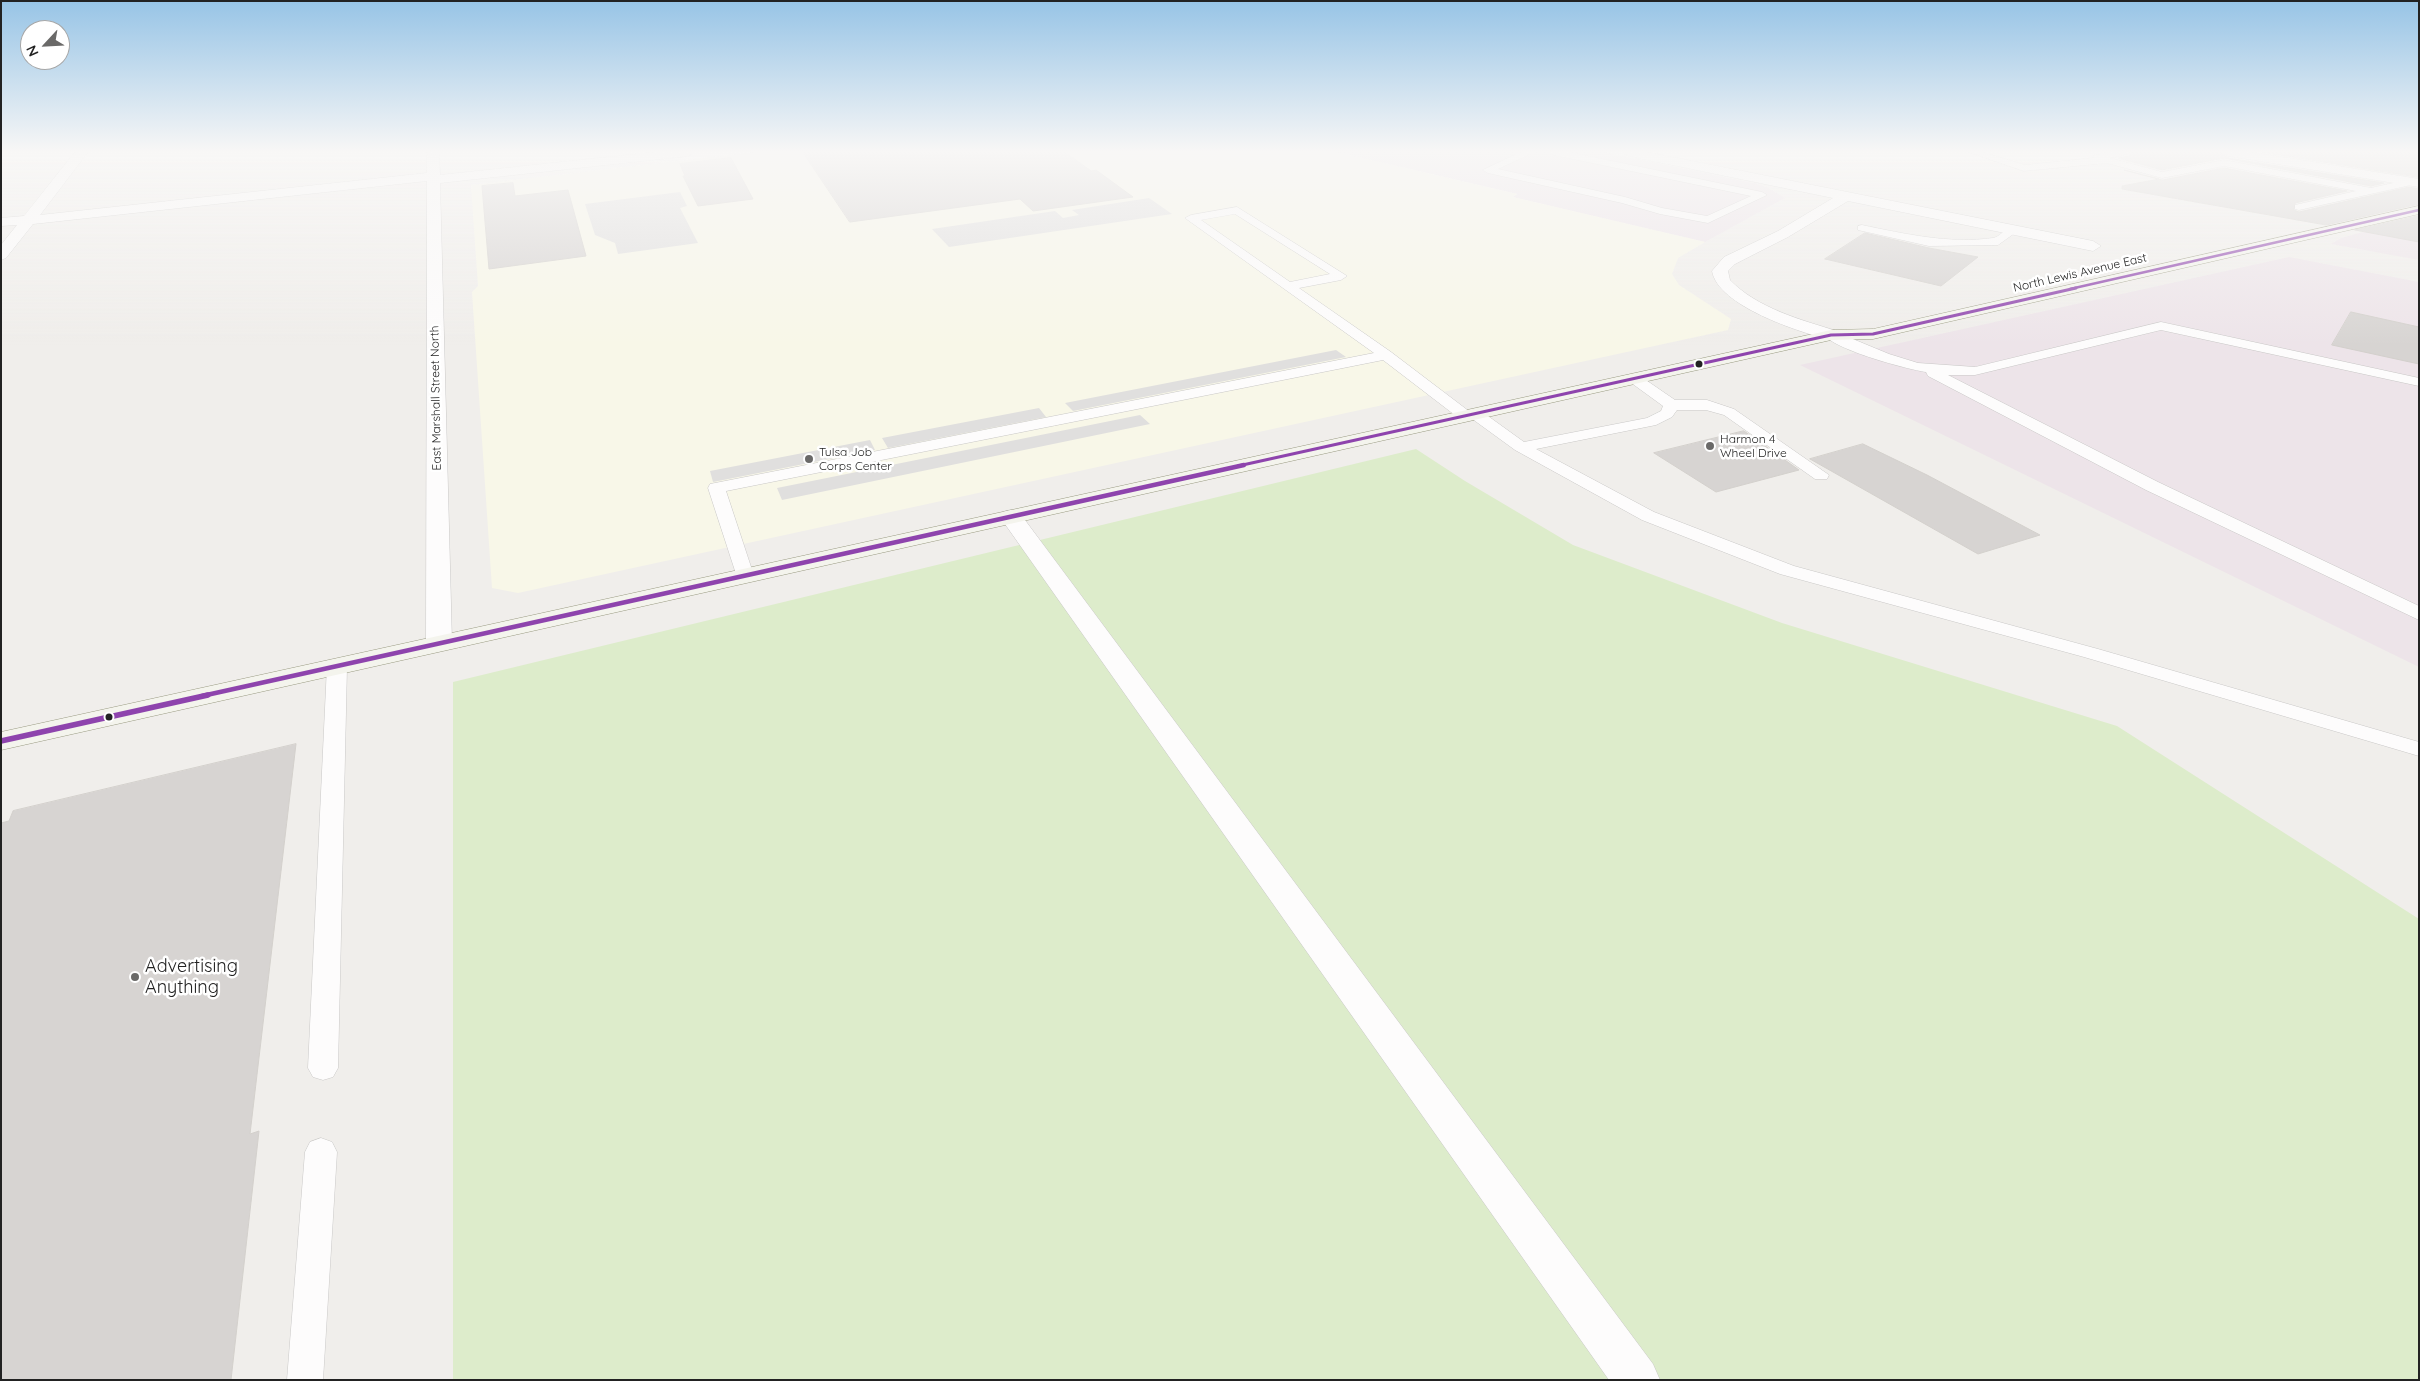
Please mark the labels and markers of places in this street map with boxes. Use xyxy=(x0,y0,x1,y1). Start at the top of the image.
unlabelled marker xyxy=(1694,359,1704,369)
place label: Harmon 4 Wheel Drive xyxy=(1720,432,1787,460)
marker: Harmon 4 Wheel Drive xyxy=(1704,440,1716,452)
place label: Tulsa Job Corps Center xyxy=(819,445,892,473)
marker: Tulsa Job Corps Center xyxy=(803,453,815,465)
unlabelled marker xyxy=(104,712,114,722)
place label: Advertising Anything xyxy=(145,956,238,999)
marker: Advertising Anything xyxy=(129,971,141,983)

